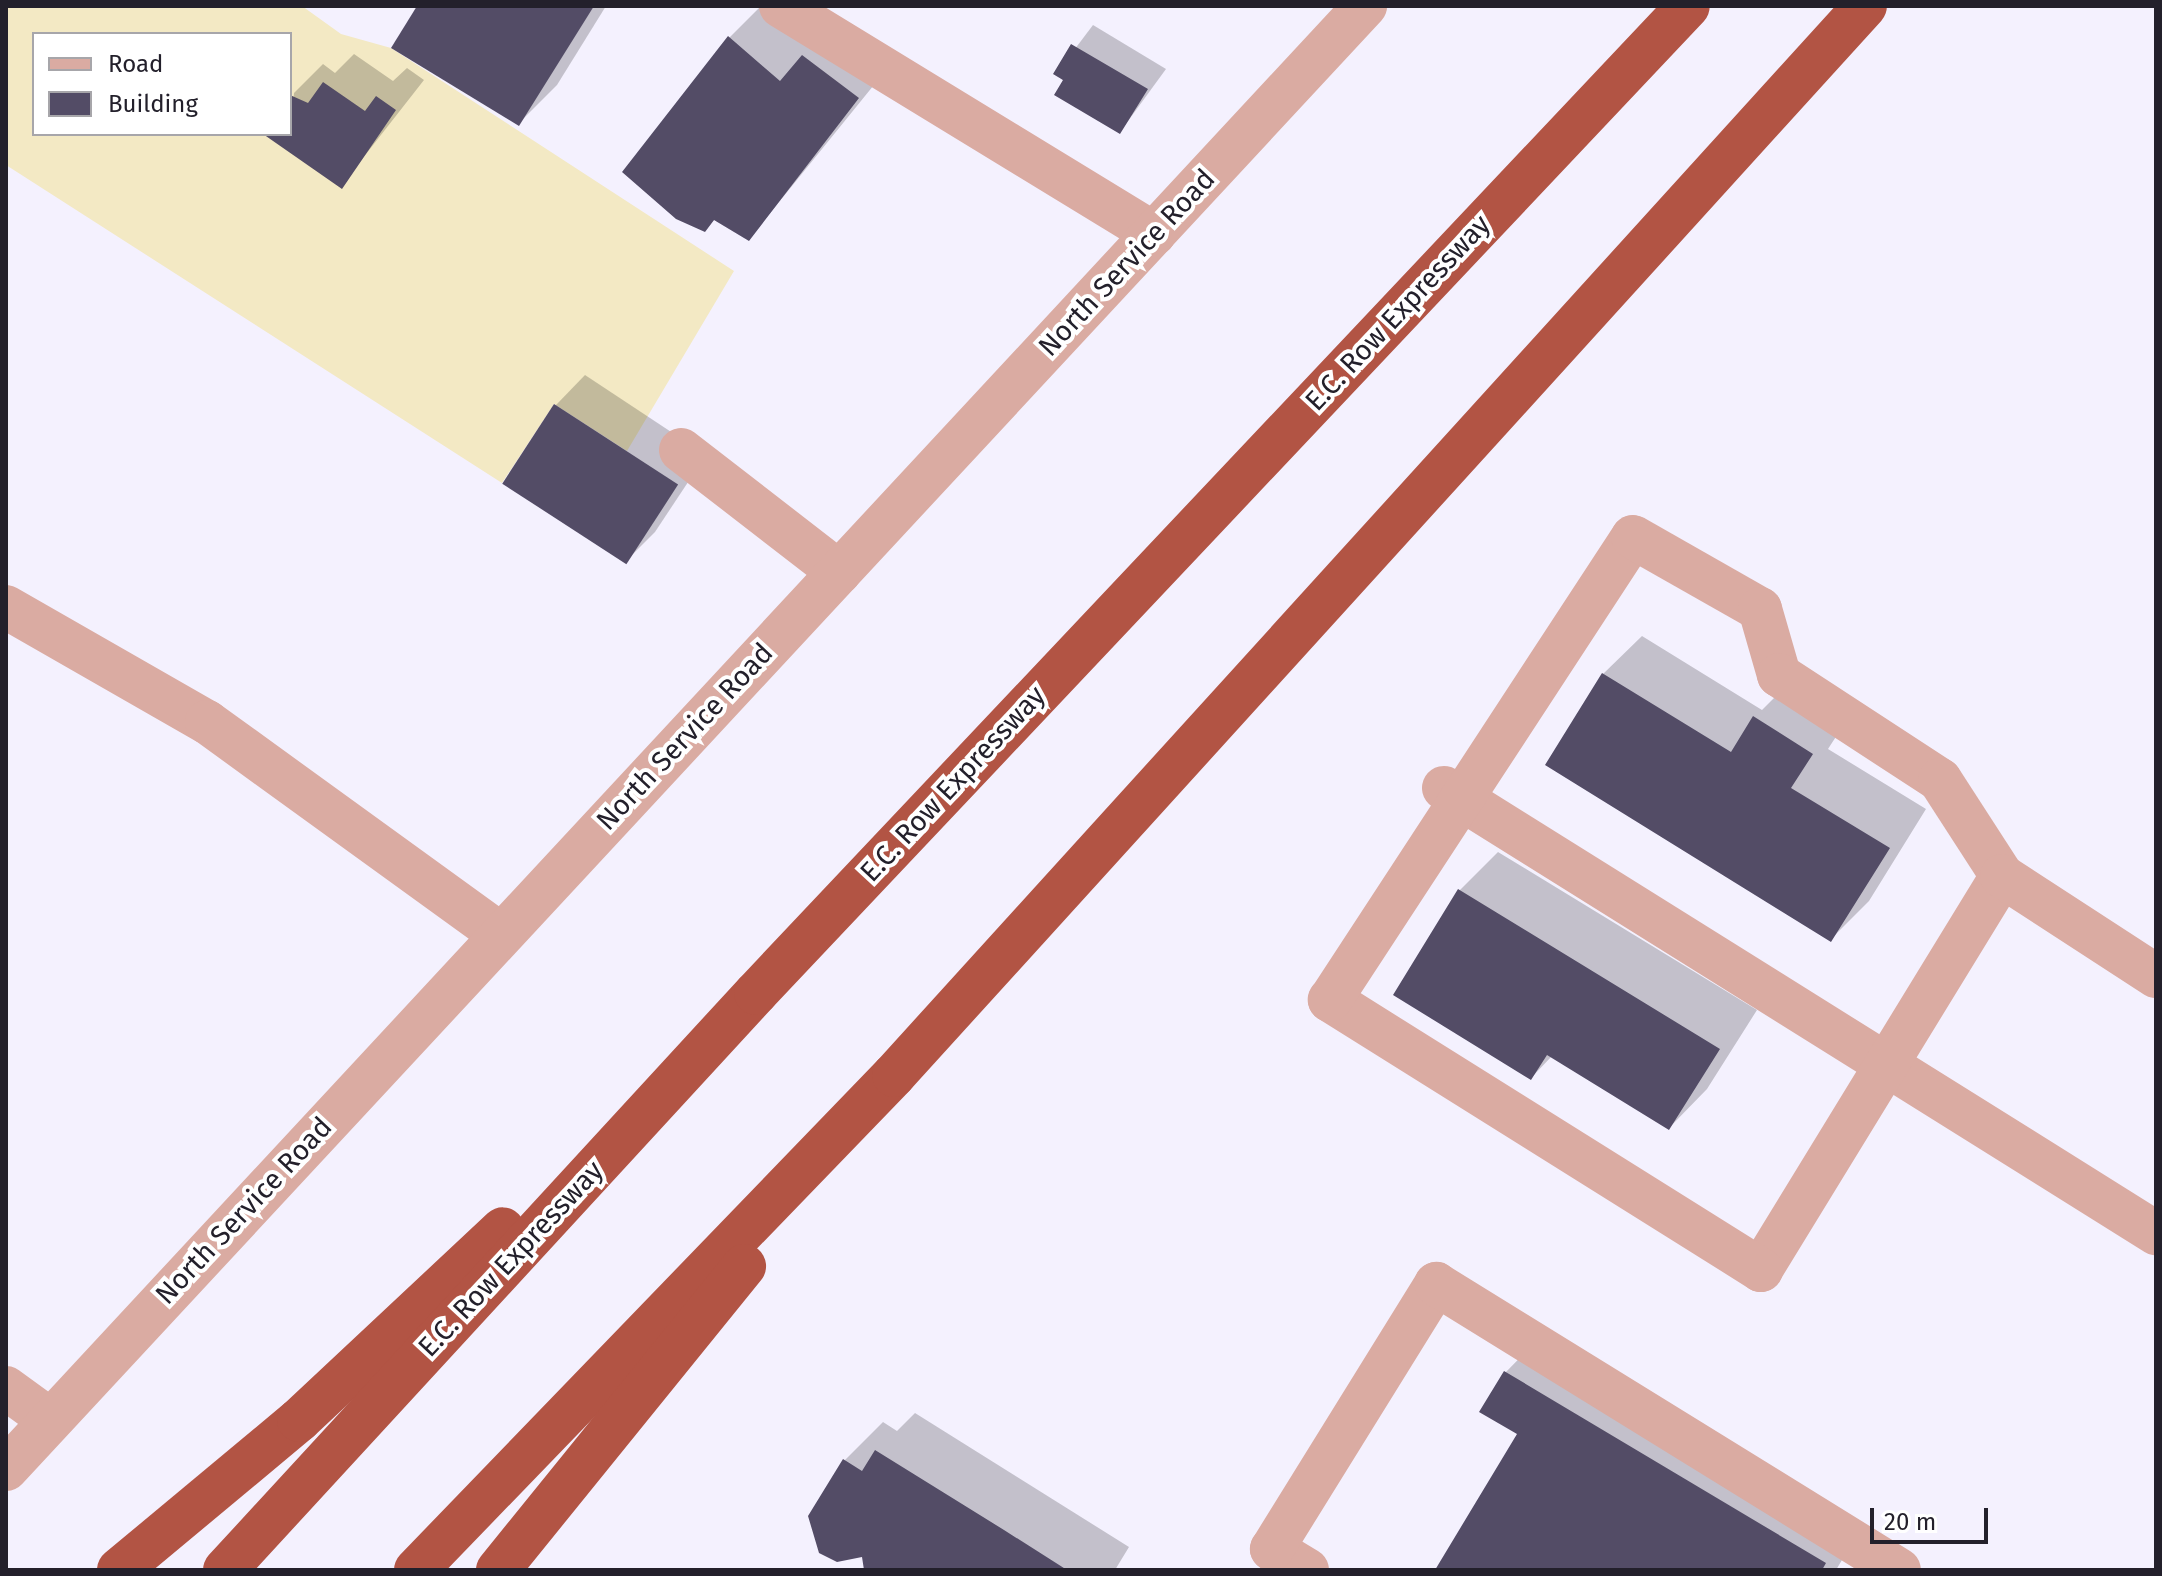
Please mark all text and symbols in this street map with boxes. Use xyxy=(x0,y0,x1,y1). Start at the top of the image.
legend xyxy=(32,32,292,136)
text: Road xyxy=(108,50,163,78)
text: Building xyxy=(108,90,198,118)
street label: North Service Road xyxy=(1032,163,1222,363)
street label: E.C. Row Expressway xyxy=(1299,208,1497,418)
street label: North Service Road xyxy=(590,637,780,837)
street label: E.C. Row Expressway xyxy=(854,679,1052,889)
street label: North Service Road xyxy=(149,1111,339,1311)
street label: E.C. Row Expressway xyxy=(412,1154,610,1364)
scale bar xyxy=(1874,1492,1992,1542)
text: 20 m xyxy=(1884,1508,1936,1536)

